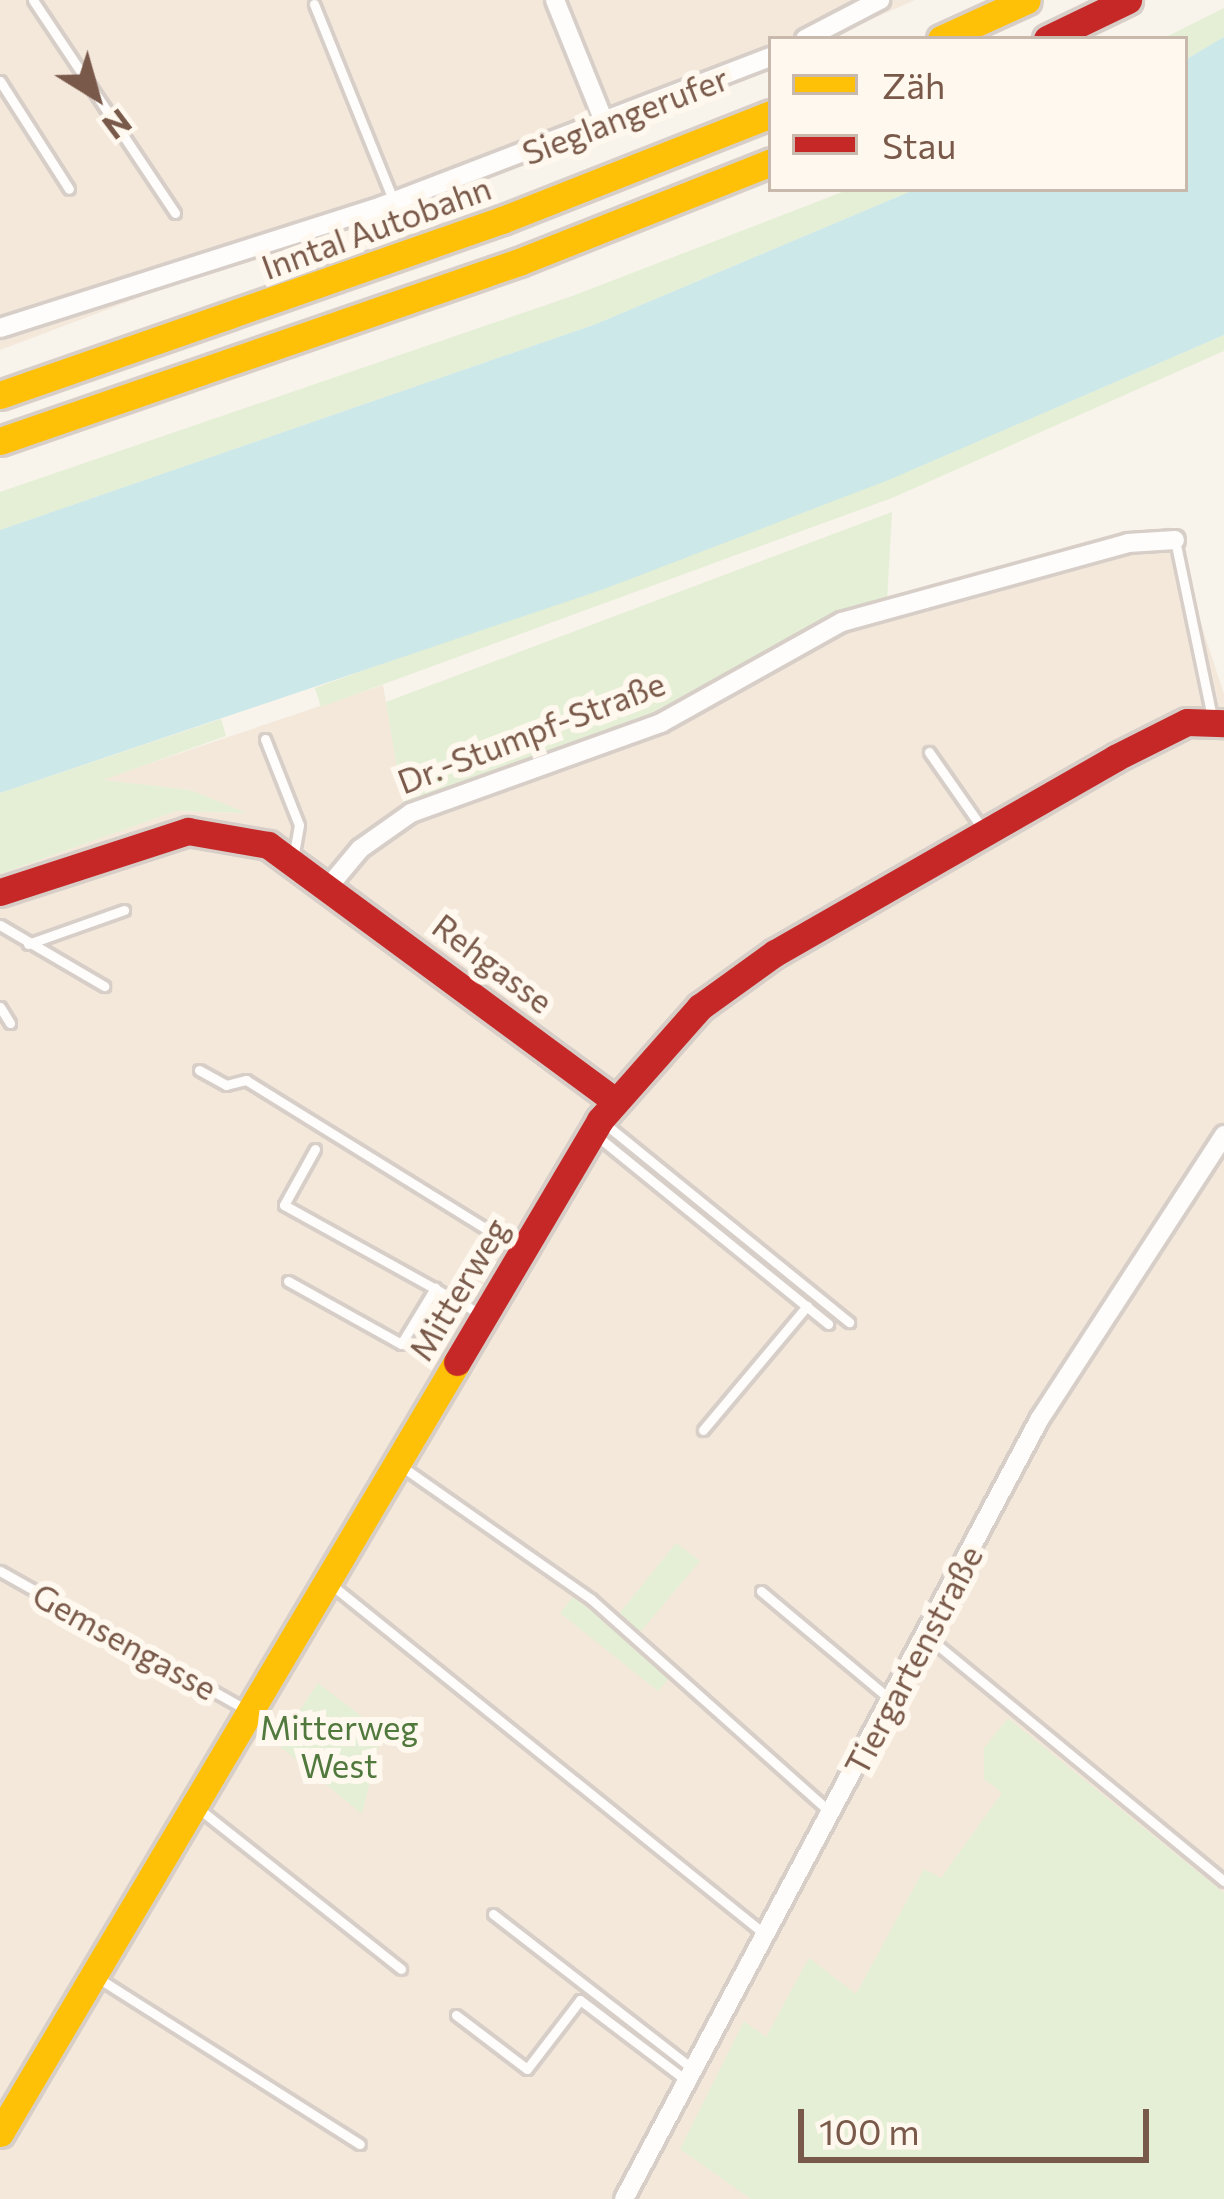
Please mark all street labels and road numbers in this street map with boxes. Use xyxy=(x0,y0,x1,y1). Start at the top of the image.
street label: Sieglangerufer xyxy=(517,58,733,172)
street label: Inntal Autobahn xyxy=(256,167,496,287)
street label: Dr.-Stumpf-Straße xyxy=(392,663,670,801)
street label: Rehgasse xyxy=(425,905,561,1021)
street label: Mitterweg xyxy=(400,1211,516,1367)
street label: Tiergartenstraße xyxy=(836,1539,990,1781)
street label: Gemsengasse xyxy=(26,1574,224,1708)

